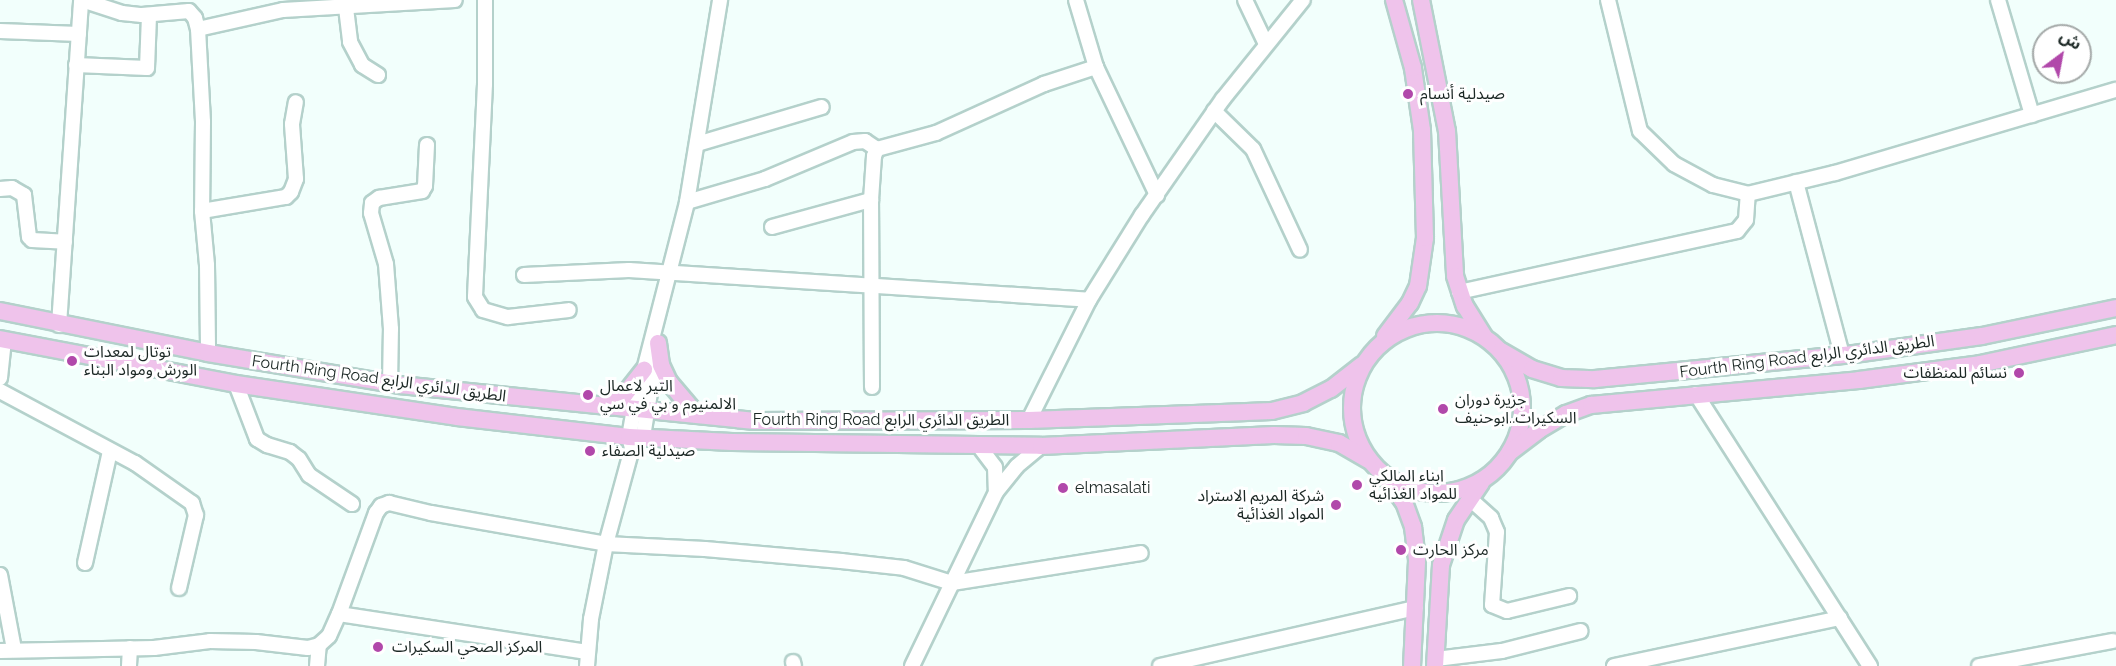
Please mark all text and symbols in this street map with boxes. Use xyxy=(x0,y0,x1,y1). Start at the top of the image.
north arrow xyxy=(2032,24,2092,84)
text: ش xyxy=(2056,26,2085,54)
place label: صيدلية أنسام xyxy=(1420,84,1505,104)
marker: صيدلية أنسام xyxy=(1401,87,1415,101)
street label: Fourth Ring Road الطريق الدائري الرابع xyxy=(1678,332,1936,382)
place label: توتال لمعدات الورش ومواد البناء xyxy=(84,342,197,380)
street label: Fourth Ring Road الطريق الدائري الرابع xyxy=(251,352,507,406)
marker: توتال لمعدات الورش ومواد البناء xyxy=(65,354,79,368)
place label: نسائم للمنظفات xyxy=(1904,363,2007,383)
marker: نسائم للمنظفات xyxy=(2012,366,2026,380)
place label: التير لاعمال الالمنيوم و بي في سي xyxy=(600,376,736,414)
marker: التير لاعمال الالمنيوم و بي في سي xyxy=(581,388,595,402)
place label: جزيرة دوران السكيرات..ابوحنيف xyxy=(1455,390,1576,428)
marker: جزيرة دوران السكيرات..ابوحنيف xyxy=(1436,402,1450,416)
street label: Fourth Ring Road الطريق الدائري الرابع xyxy=(753,410,1009,430)
place label: صيدلية الصفاء xyxy=(602,441,695,461)
marker: صيدلية الصفاء xyxy=(583,444,597,458)
place label: ابناء المالكي للمواد الغذائيه xyxy=(1369,466,1457,504)
place label: elmasalati xyxy=(1075,478,1150,498)
marker: ابناء المالكي للمواد الغذائيه xyxy=(1350,478,1364,492)
marker: elmasalati xyxy=(1056,481,1070,495)
place label: شركة المريم الاستراد المواد الغذائية xyxy=(1197,486,1324,524)
marker: شركة المريم الاستراد المواد الغذائية xyxy=(1329,498,1343,512)
place label: مركز الحارت xyxy=(1413,540,1489,560)
marker: مركز الحارت xyxy=(1394,543,1408,557)
place label: المركز الصحي السكيرات xyxy=(392,637,542,657)
marker: المركز الصحي السكيرات xyxy=(369,638,387,656)

